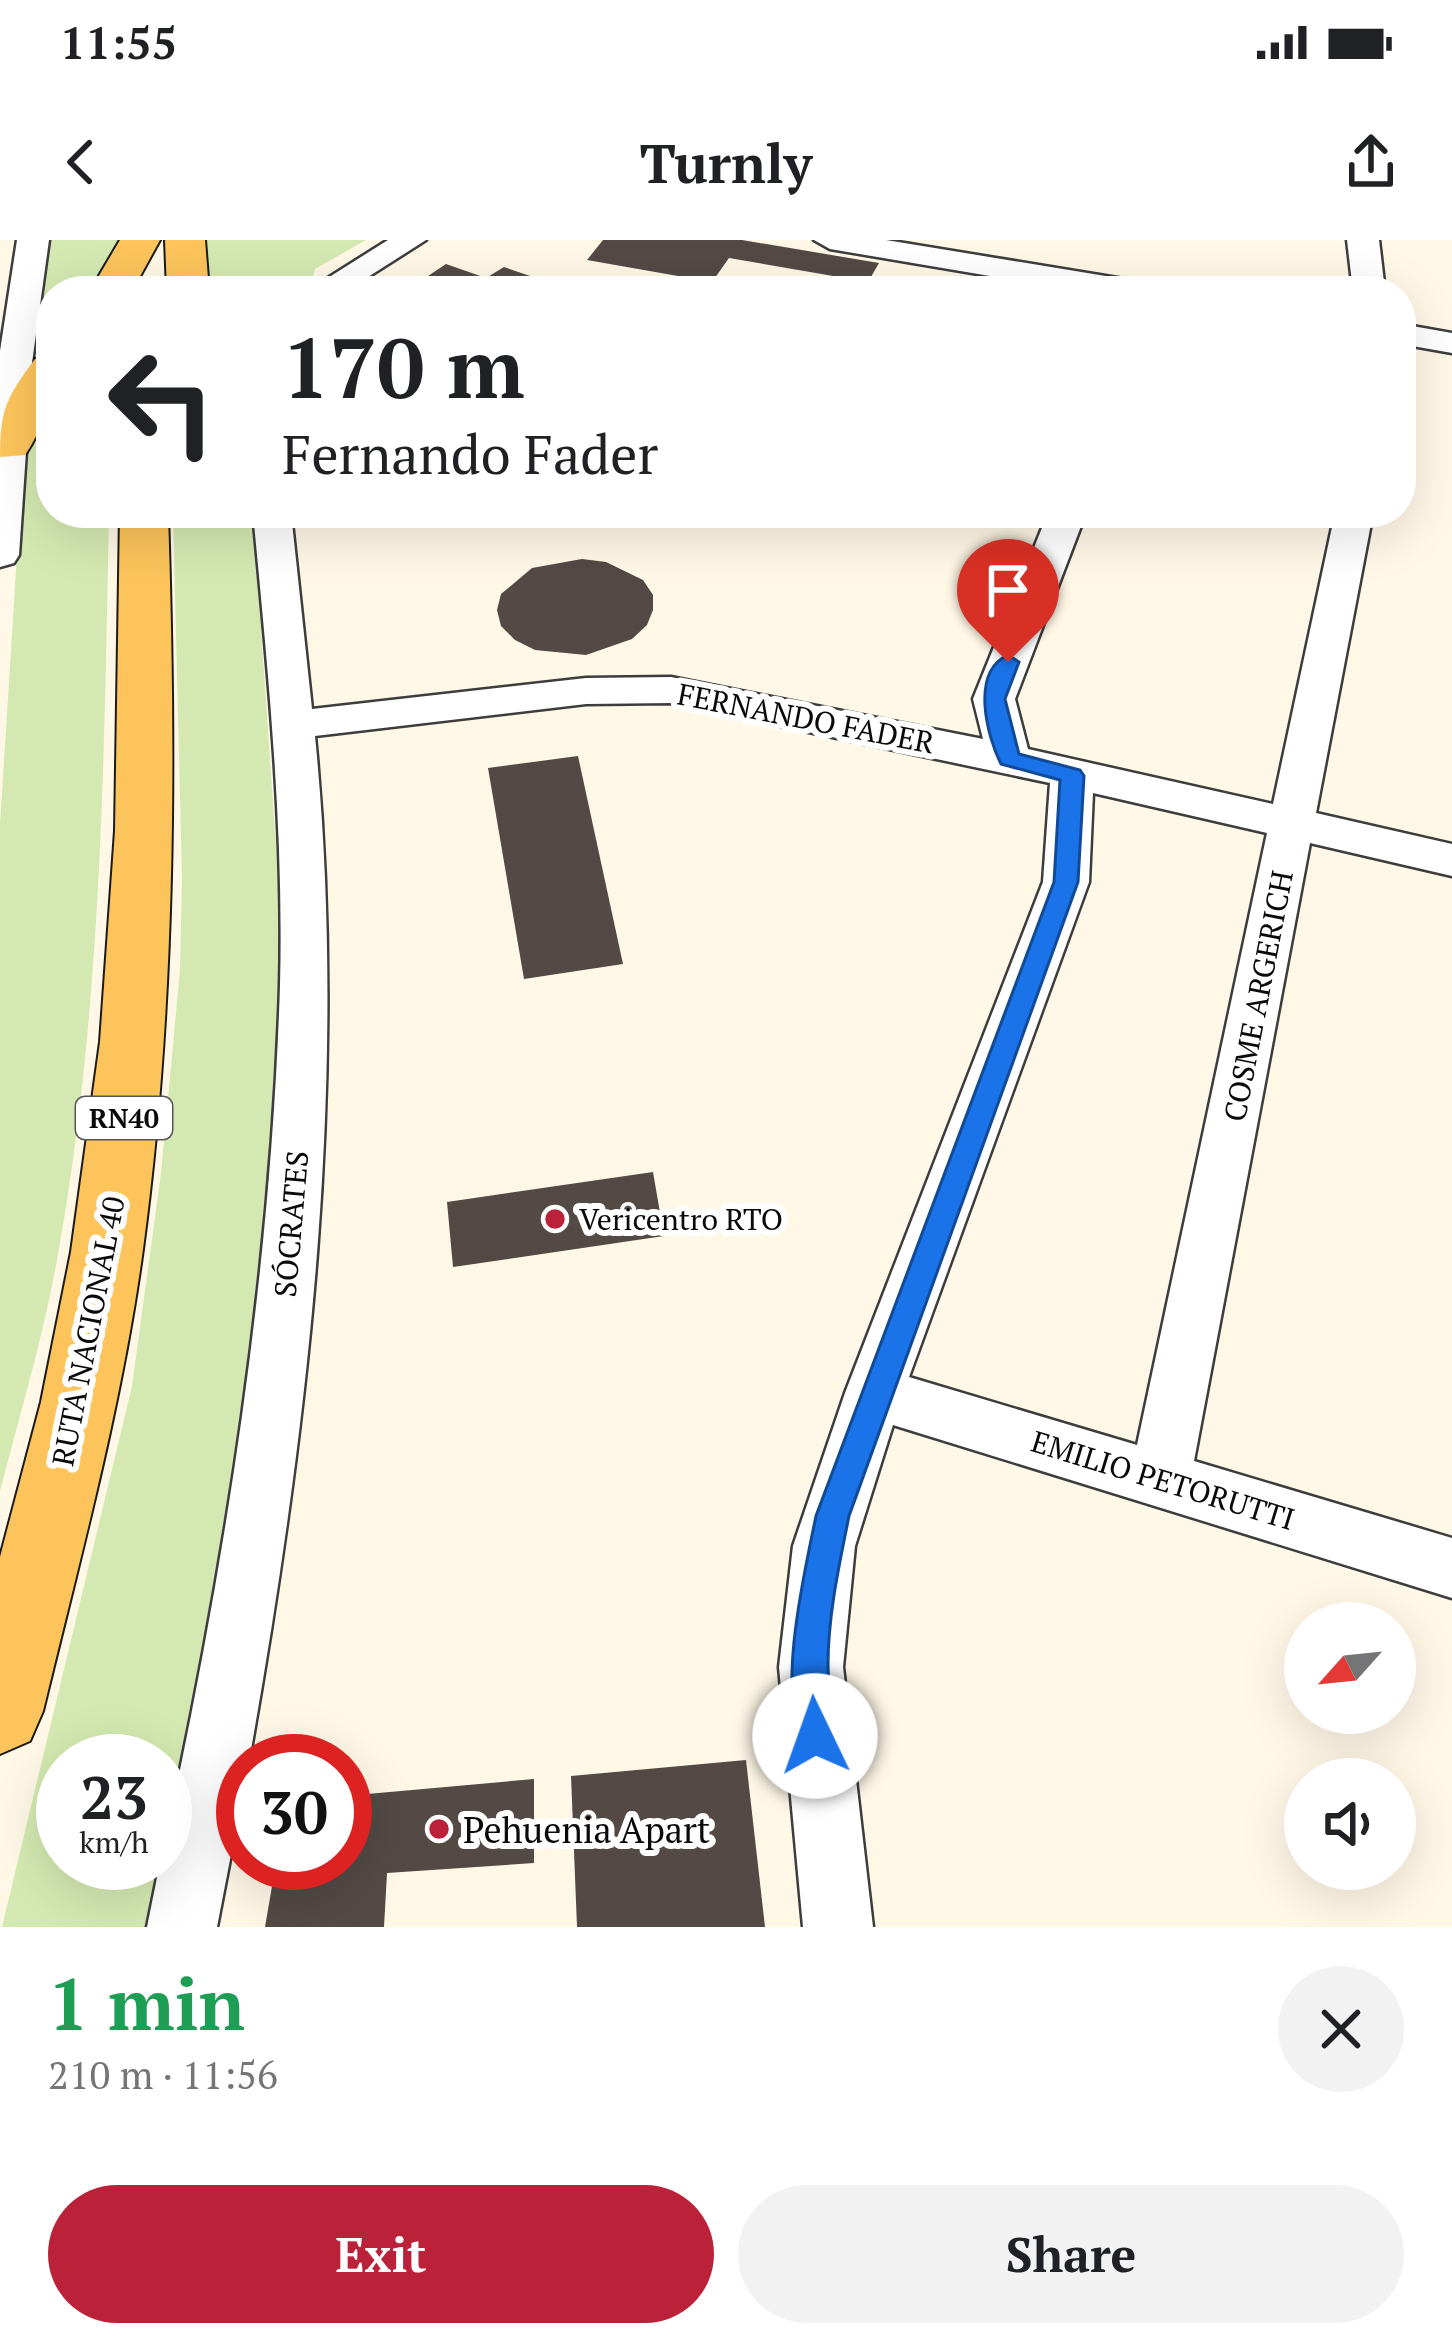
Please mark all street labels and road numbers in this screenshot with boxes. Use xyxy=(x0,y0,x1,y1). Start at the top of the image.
street label: FERNANDO FADER xyxy=(674,674,938,762)
street label: COSME ARGERICH xyxy=(1214,867,1302,1125)
road number: RN40 xyxy=(76,1097,172,1139)
street label: SÓCRATES xyxy=(265,1149,317,1299)
street label: RUTA NACIONAL 40 xyxy=(42,1193,134,1469)
street label: EMILIO PETORUTTI xyxy=(1027,1421,1299,1539)

